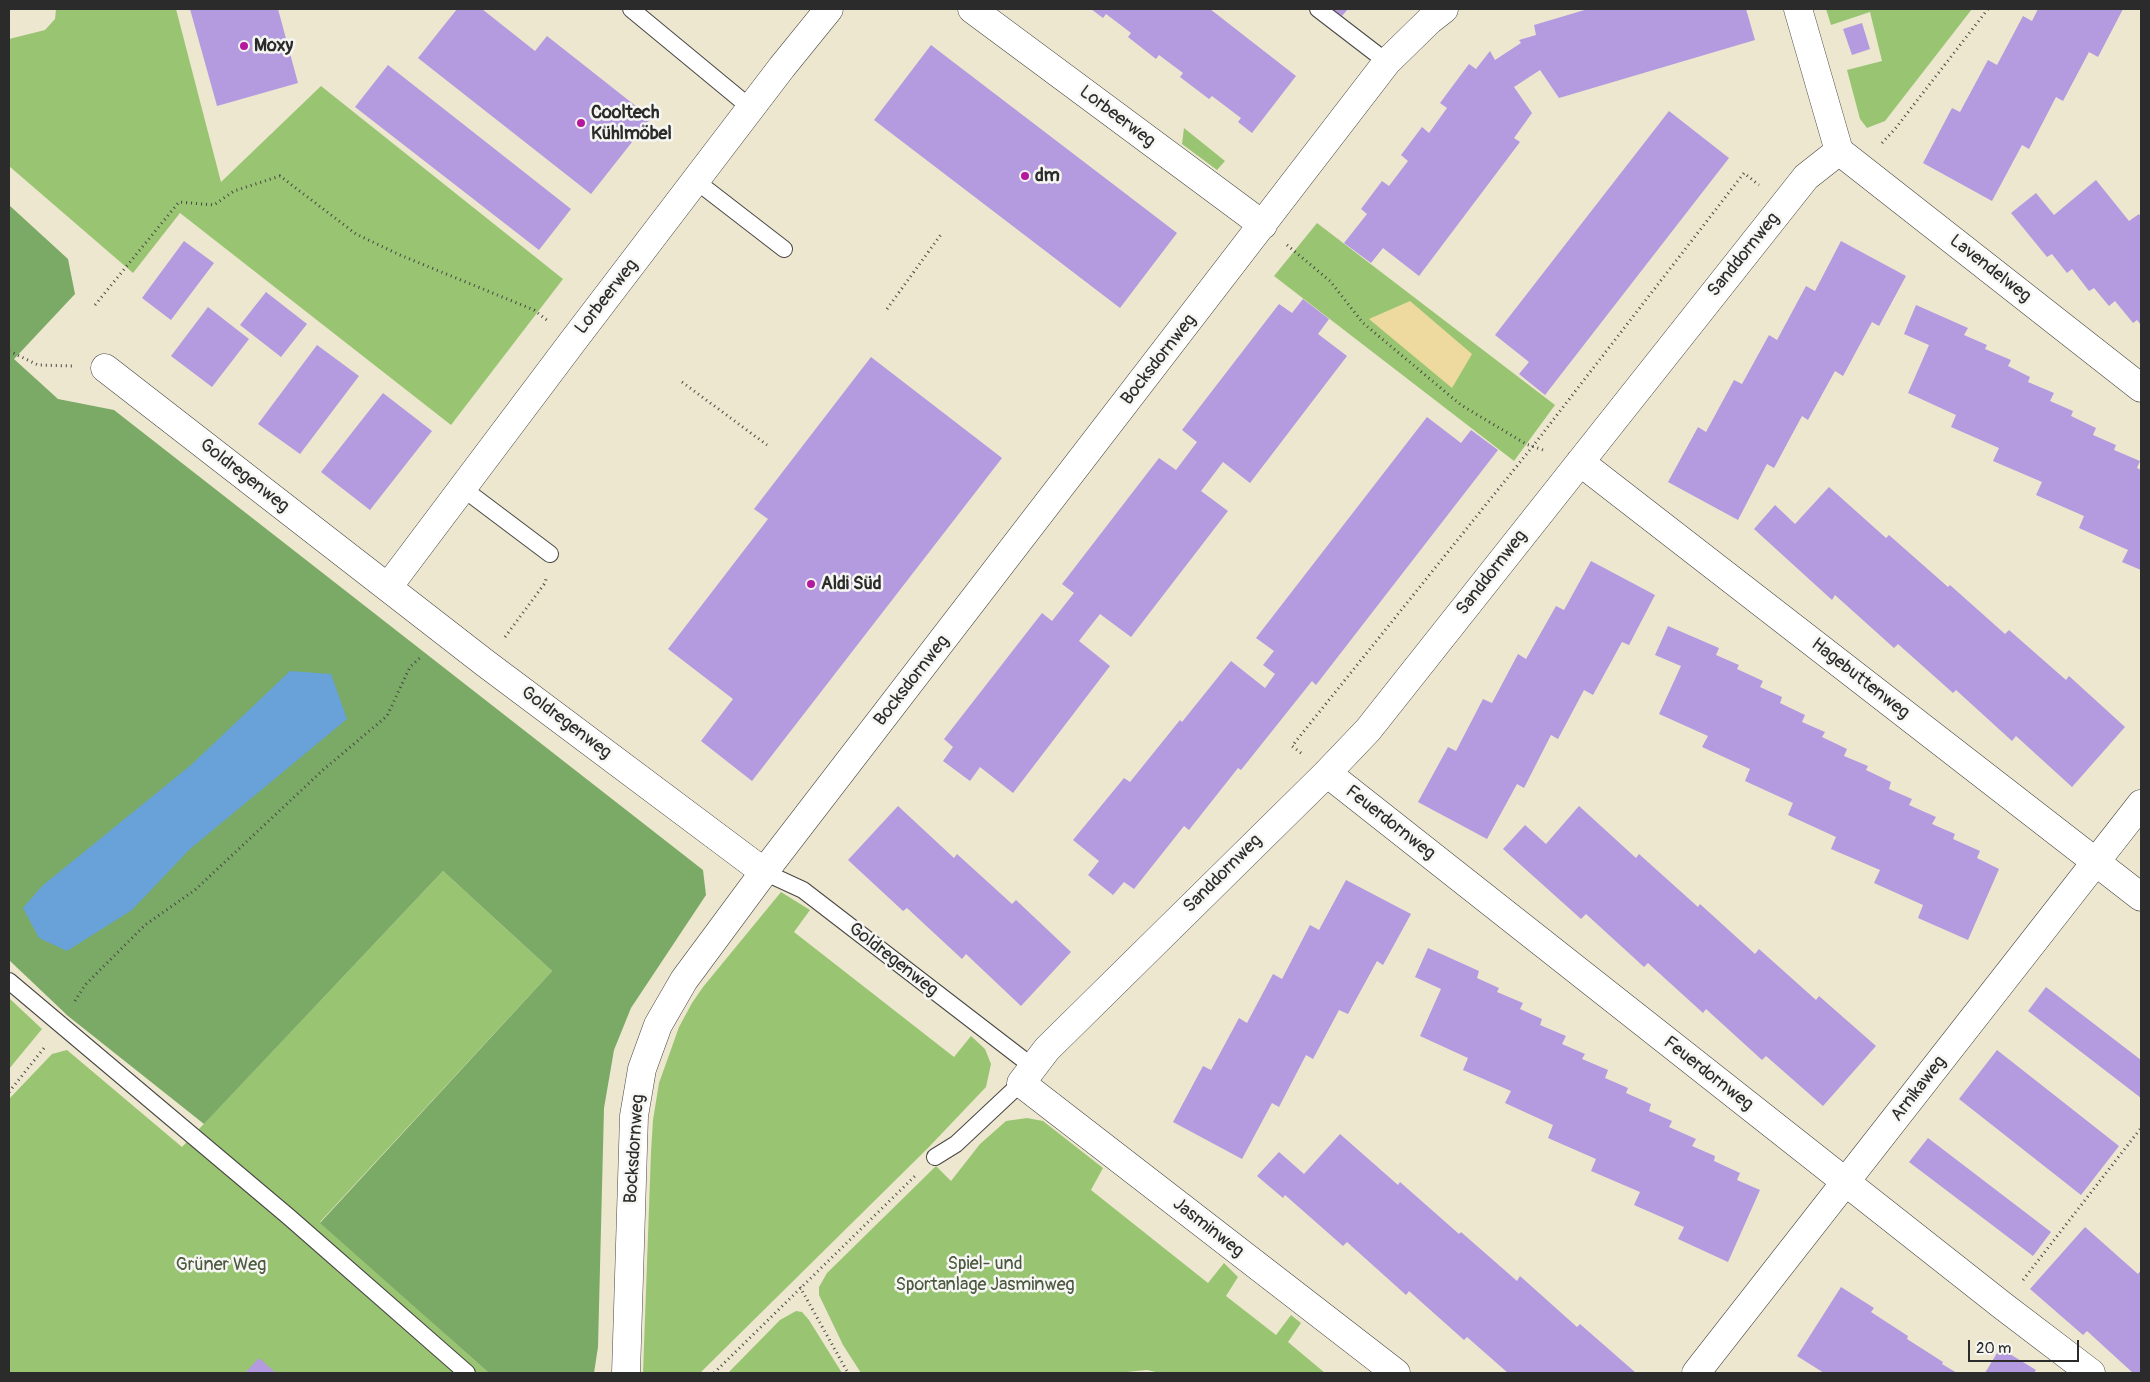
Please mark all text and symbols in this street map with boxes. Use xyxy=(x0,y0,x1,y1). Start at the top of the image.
place label: Moxy xyxy=(254,35,293,57)
marker: Moxy xyxy=(238,40,250,52)
street label: Lorbeerweg xyxy=(1075,81,1159,153)
place label: Cooltech Kühlmöbel xyxy=(591,102,672,144)
marker: Cooltech Kühlmöbel xyxy=(575,117,587,129)
place label: dm xyxy=(1035,165,1060,187)
marker: dm xyxy=(1019,170,1031,182)
street label: Sanddornweg xyxy=(1703,209,1785,301)
street label: Lavendelweg xyxy=(1945,230,2035,308)
street label: Lorbeerweg xyxy=(571,255,643,339)
street label: Bocksdornweg xyxy=(1117,310,1201,410)
street label: Goldregenweg xyxy=(195,434,293,518)
street label: Sanddornweg xyxy=(1452,526,1532,620)
place label: Aldi Süd xyxy=(821,573,882,595)
marker: Aldi Süd xyxy=(805,578,817,590)
street label: Bocksdornweg xyxy=(870,631,954,731)
street label: Hagebuttenweg xyxy=(1807,634,1913,724)
street label: Goldregenweg xyxy=(517,682,615,764)
street label: Feuerdornweg xyxy=(1341,781,1439,865)
street label: Sanddornweg xyxy=(1179,830,1267,918)
street label: Goldregenweg xyxy=(844,918,942,1002)
street label: Feuerdornweg xyxy=(1659,1032,1757,1116)
street label: Arnikaweg xyxy=(1887,1052,1951,1126)
street label: Bocksdornweg xyxy=(620,1094,650,1204)
street label: Jasminweg xyxy=(1168,1194,1248,1262)
park label: Spiel- und Sportanlage Jasminweg xyxy=(895,1253,1075,1296)
park label: Grüner Weg xyxy=(176,1254,266,1276)
scale bar xyxy=(1970,1330,2081,1362)
text: 20 m xyxy=(1976,1339,2011,1358)

